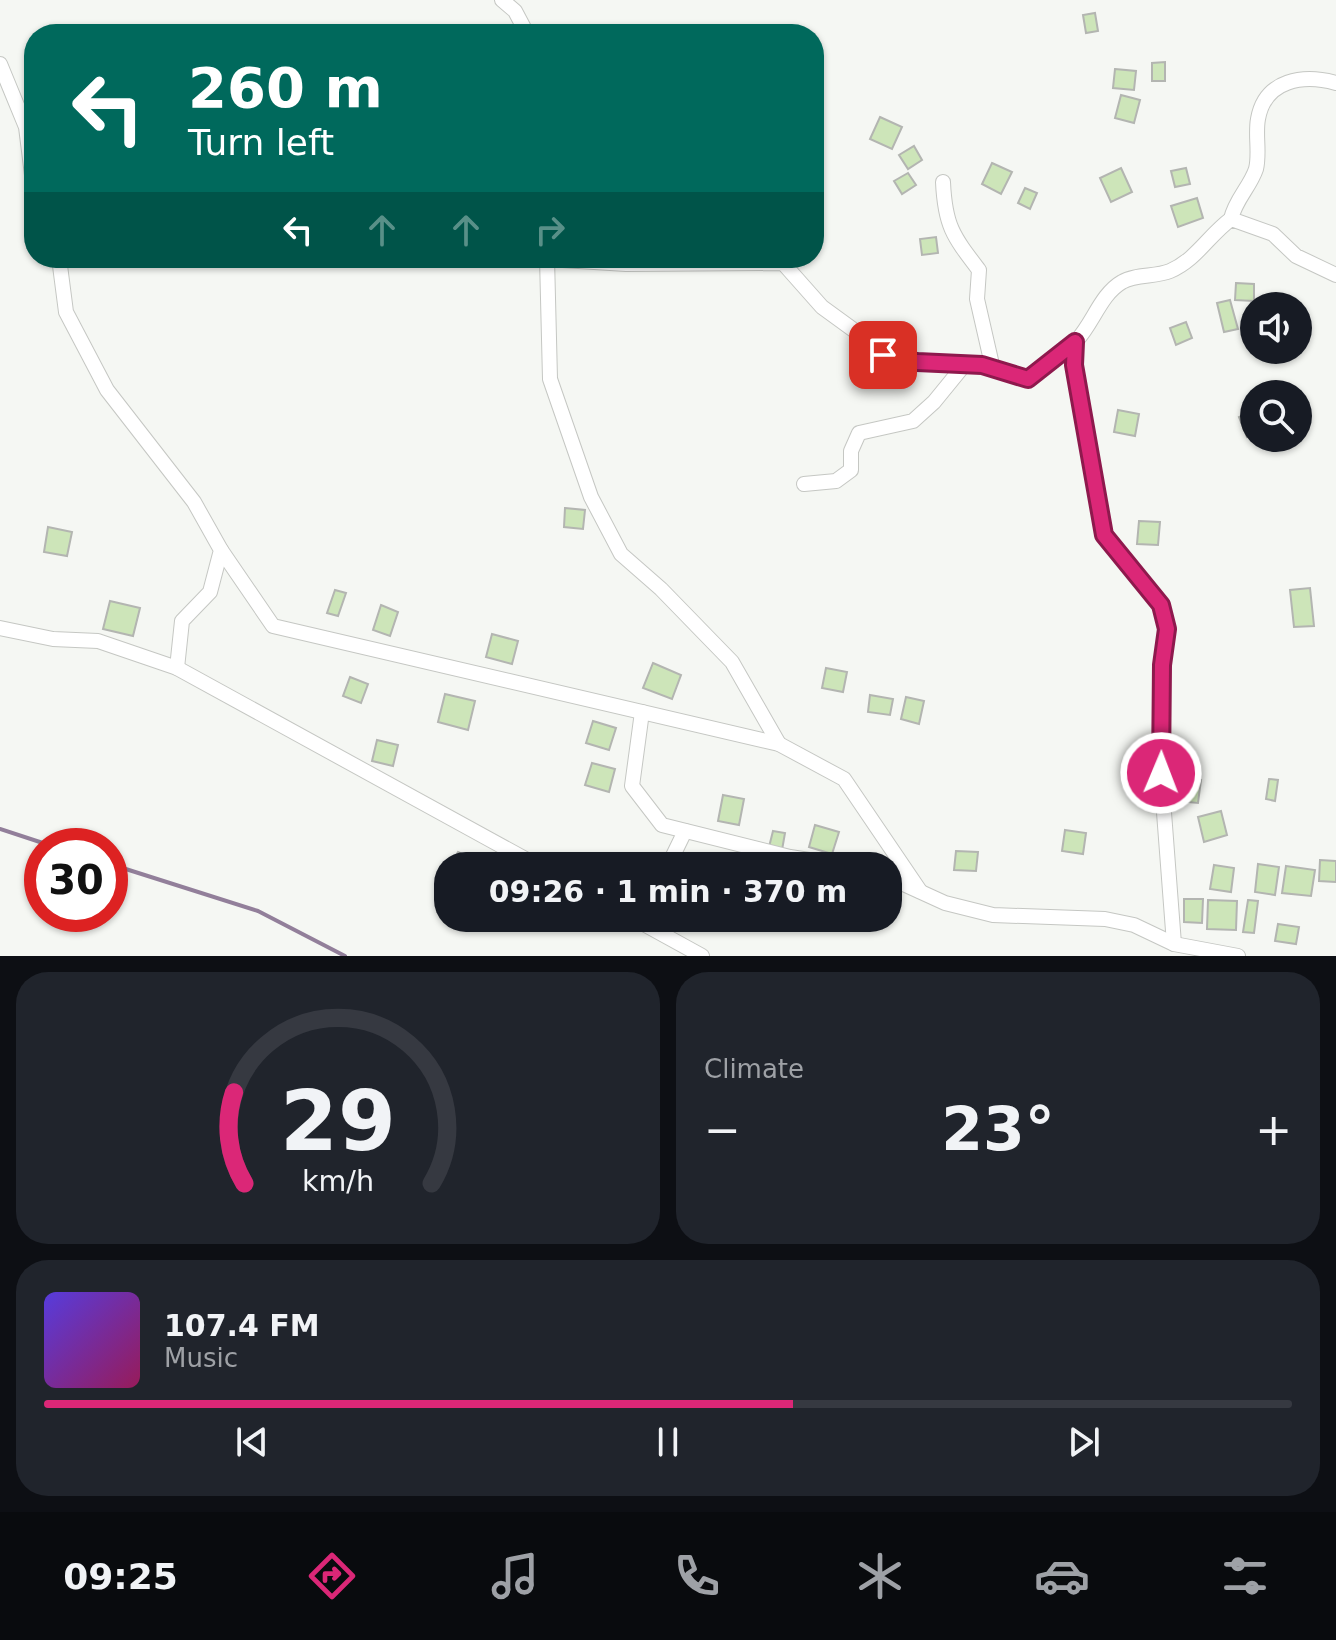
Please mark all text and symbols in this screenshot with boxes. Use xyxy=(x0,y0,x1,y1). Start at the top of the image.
text: 260 m xyxy=(188,55,383,120)
icon: left xyxy=(56,56,160,160)
text: Turn left xyxy=(188,122,334,163)
icon: left xyxy=(276,208,320,252)
icon: ahead xyxy=(360,208,404,252)
icon: ahead xyxy=(444,208,488,252)
icon: right xyxy=(528,208,572,252)
map controls xyxy=(1240,292,1312,452)
button: sound xyxy=(1240,292,1312,364)
pin xyxy=(849,321,917,389)
icon: arrive xyxy=(861,333,905,377)
button: search xyxy=(1240,380,1312,452)
position arrow xyxy=(1119,731,1203,815)
speed limit sign: 30 xyxy=(24,828,128,932)
text: 09:26 · 1 min · 370 m xyxy=(489,874,847,909)
text: Climate xyxy=(704,1054,804,1084)
text: 29 xyxy=(280,1073,396,1170)
text: 23° xyxy=(941,1094,1055,1164)
text: − xyxy=(704,1104,741,1155)
text: + xyxy=(1255,1104,1292,1155)
text: km/h xyxy=(302,1164,374,1198)
text: 107.4 FM xyxy=(164,1308,320,1343)
text: Music xyxy=(164,1343,238,1373)
icon: previous xyxy=(230,1420,274,1464)
icon: pause xyxy=(646,1420,690,1464)
icon: next xyxy=(1062,1420,1106,1464)
icon: directions xyxy=(304,1548,360,1604)
icon: music xyxy=(487,1548,543,1604)
icon: phone xyxy=(669,1548,725,1604)
icon: climate xyxy=(852,1548,908,1604)
icon: car xyxy=(1034,1548,1090,1604)
icon: filters xyxy=(1217,1548,1273,1604)
text: 09:25 xyxy=(63,1556,178,1597)

